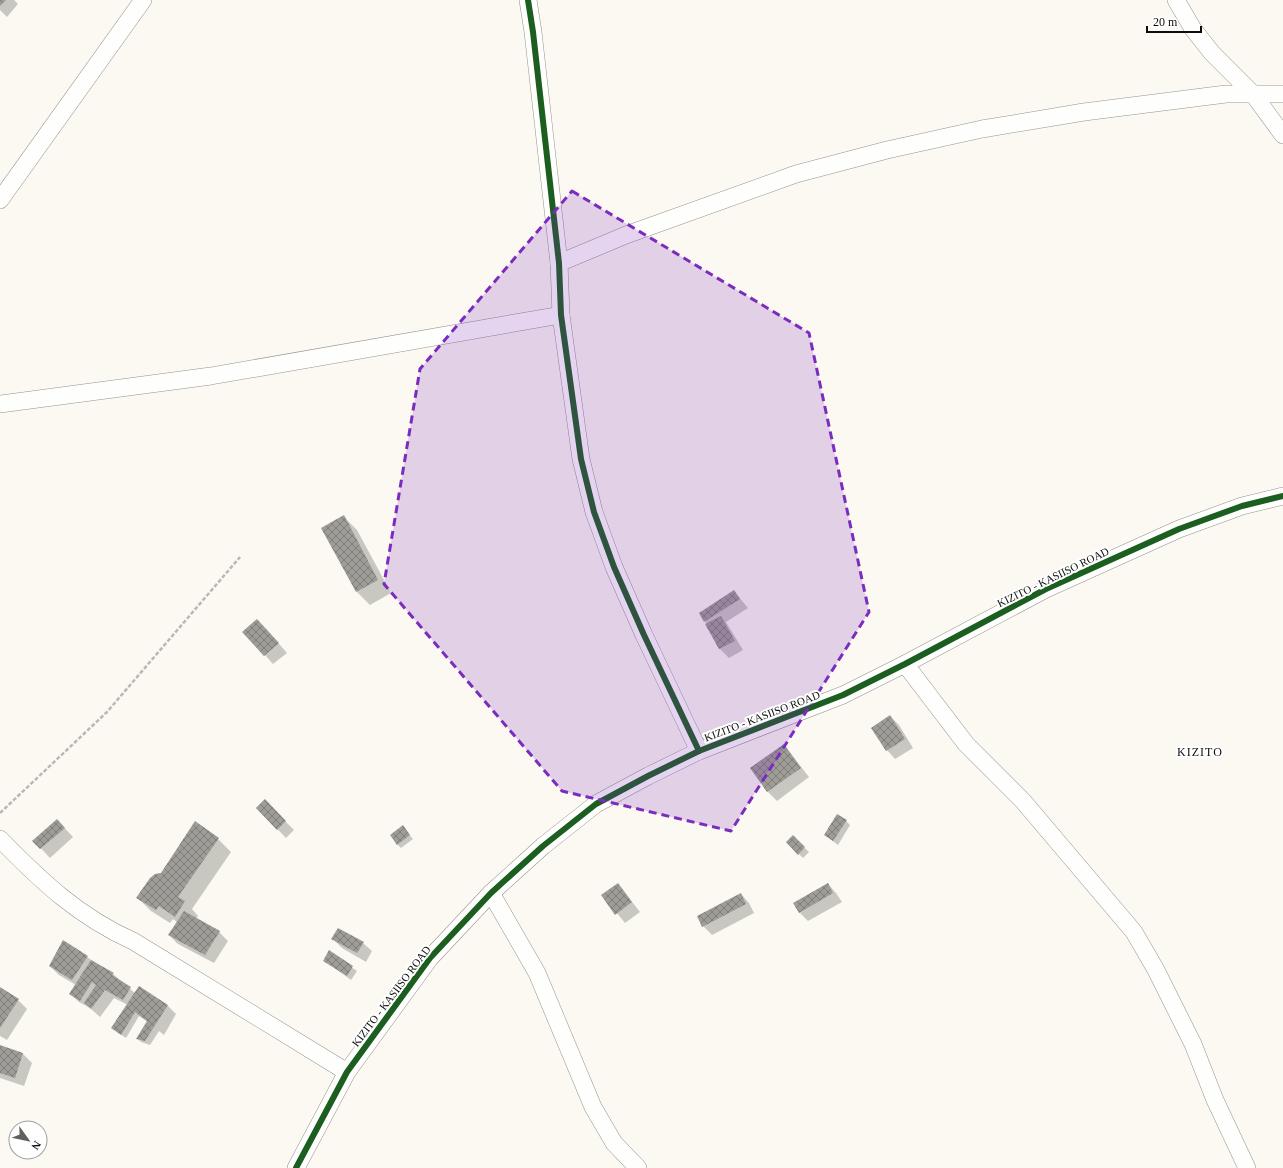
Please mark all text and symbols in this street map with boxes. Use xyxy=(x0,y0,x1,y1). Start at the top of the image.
scale bar xyxy=(1147,8,1201,34)
text: 20 m xyxy=(1153,15,1178,29)
street label: KIZITO - KASIISO ROAD xyxy=(995,545,1111,609)
street label: KIZITO - KASIISO ROAD xyxy=(702,688,822,744)
district label: KIZITO xyxy=(1177,745,1223,759)
street label: KIZITO - KASIISO ROAD xyxy=(349,943,433,1049)
north arrow xyxy=(8,1120,48,1160)
text: N xyxy=(29,1139,44,1152)

